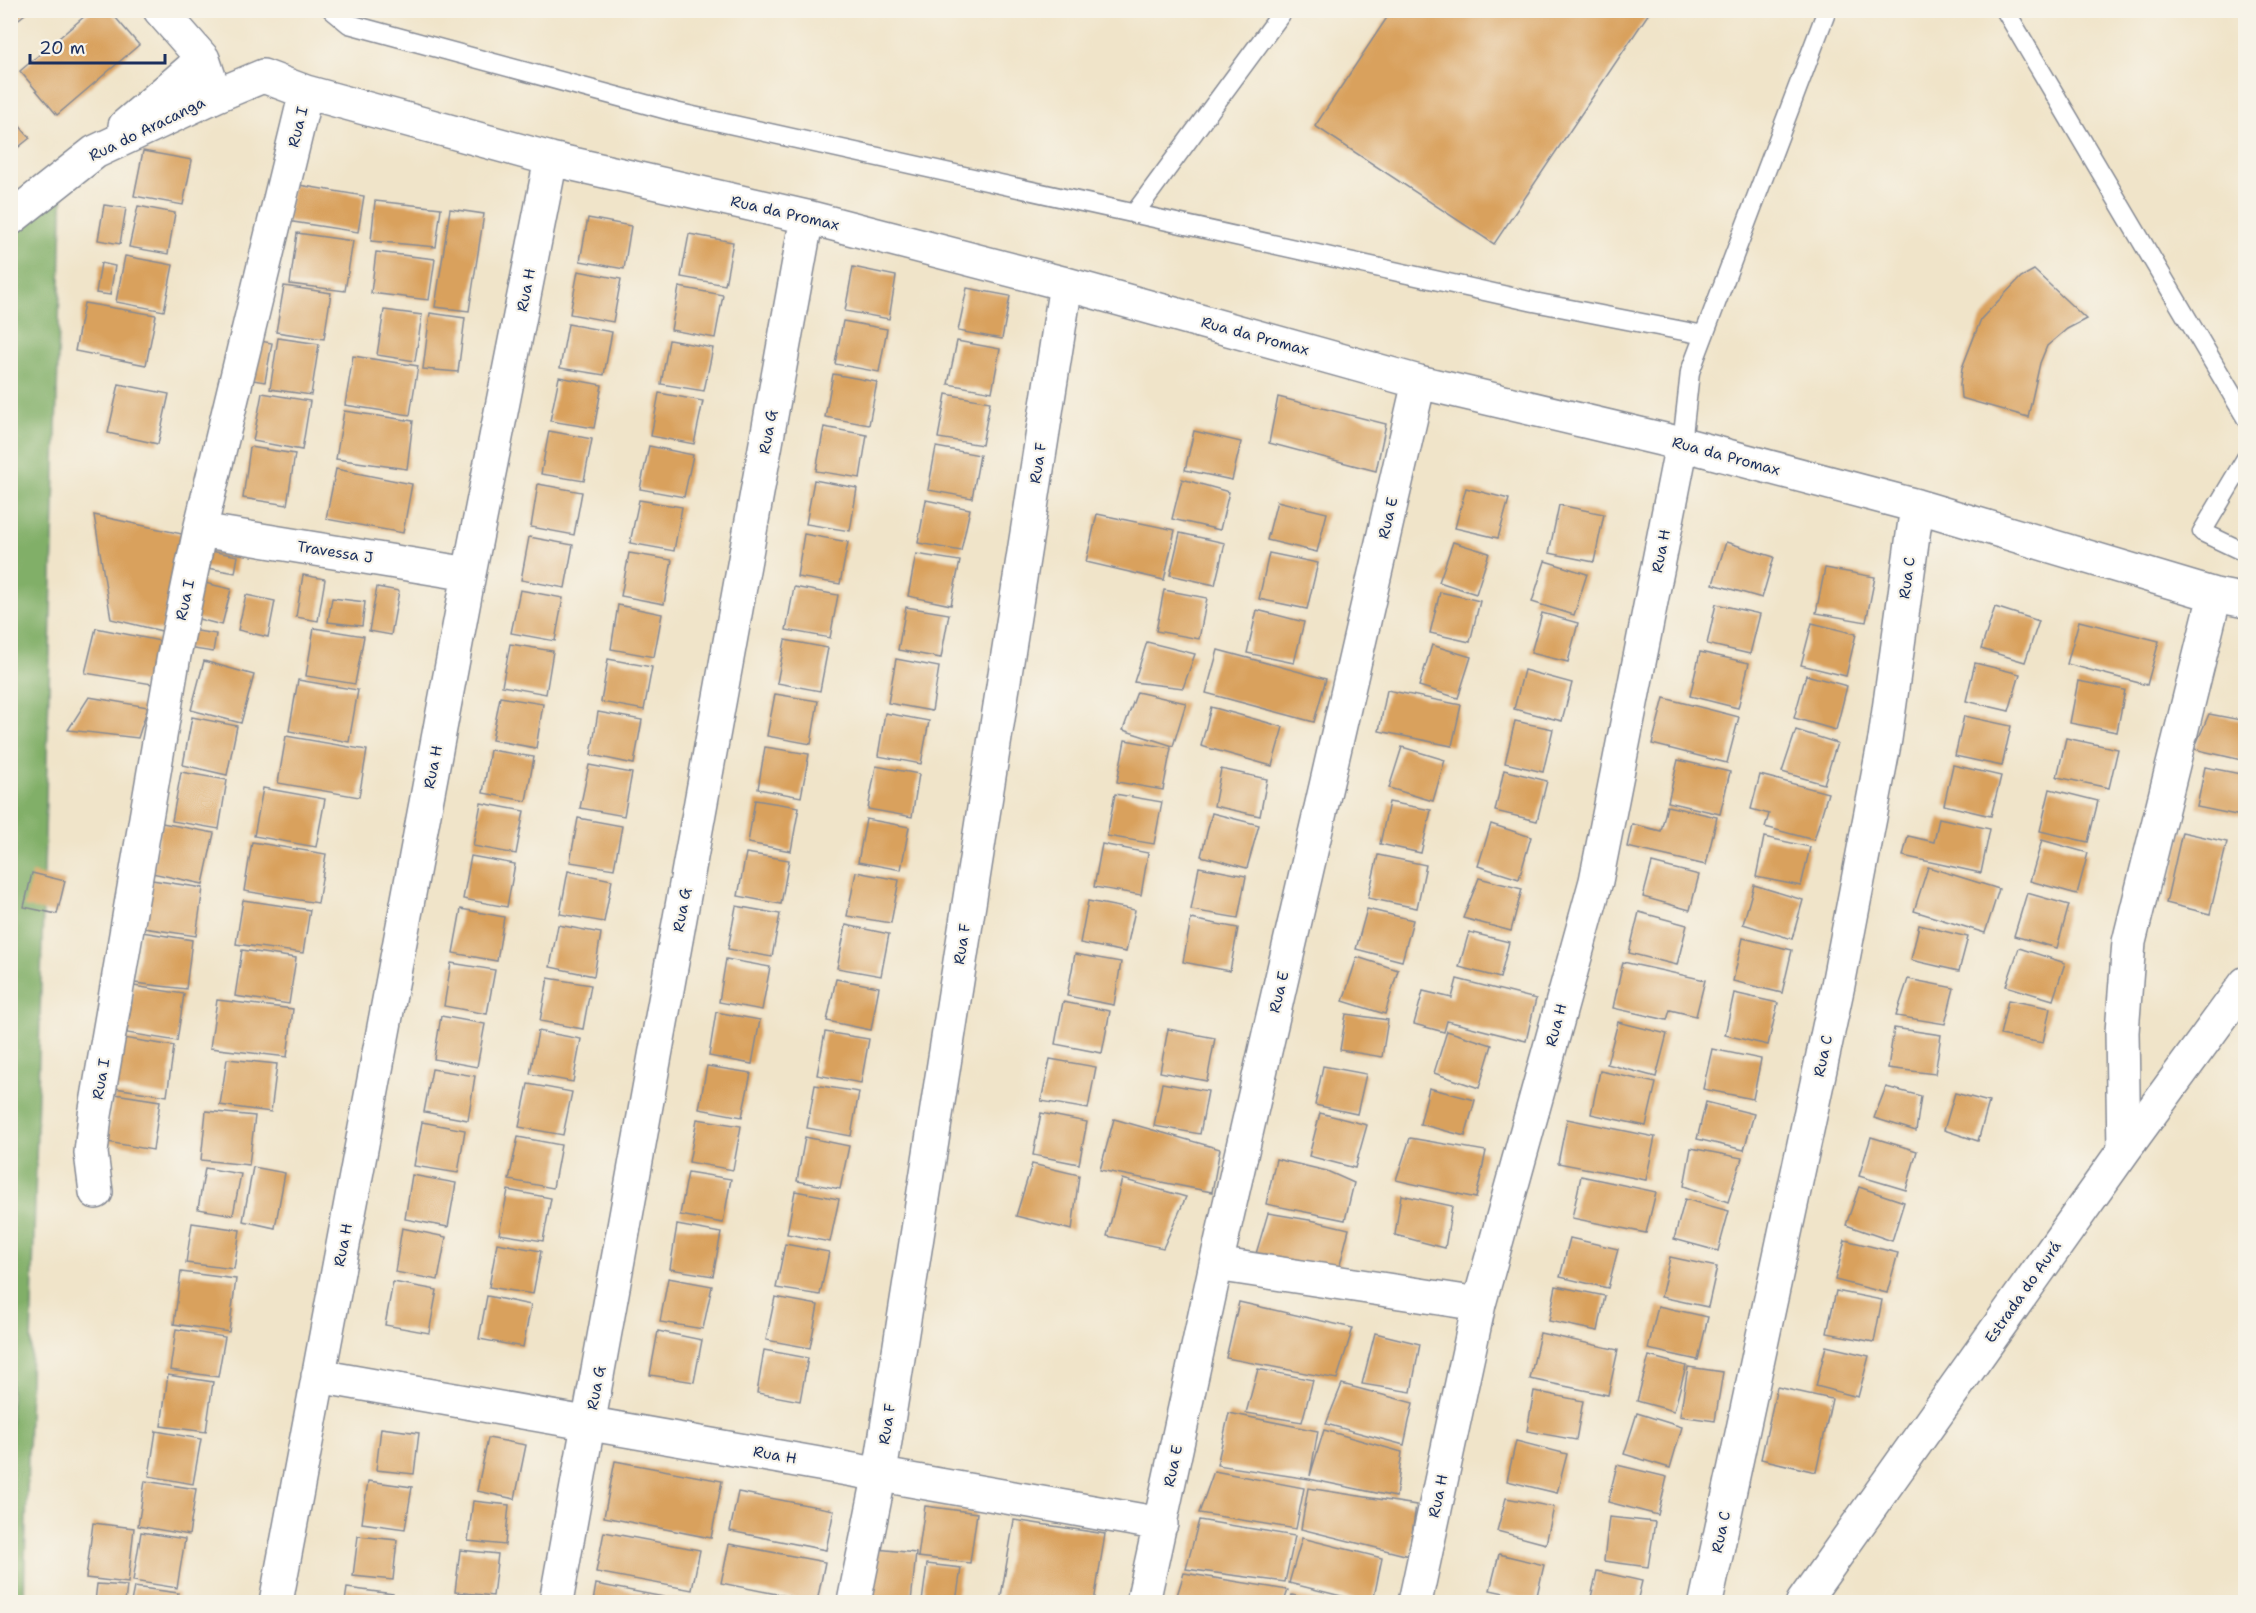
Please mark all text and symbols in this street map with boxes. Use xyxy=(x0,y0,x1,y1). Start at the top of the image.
scale bar xyxy=(30,27,165,65)
text: 20 m xyxy=(39,36,85,60)
street label: Rua do Aracanga xyxy=(86,92,209,166)
street label: Rua I xyxy=(283,105,313,149)
street label: Rua da Promax xyxy=(729,191,841,235)
street label: Rua H xyxy=(512,267,540,313)
street label: Rua da Promax xyxy=(1199,312,1311,360)
street label: Rua G xyxy=(754,408,782,456)
street label: Rua da Promax xyxy=(1670,432,1782,480)
street label: Rua F xyxy=(1025,441,1051,485)
street label: Rua E xyxy=(1373,495,1403,541)
street label: Rua H xyxy=(1647,528,1675,574)
street label: Travessa J xyxy=(296,536,374,568)
street label: Rua C xyxy=(1894,556,1920,600)
street label: Rua I xyxy=(171,578,199,622)
street label: Rua H xyxy=(419,744,447,790)
street label: Rua G xyxy=(668,886,696,934)
street label: Rua F xyxy=(949,922,975,966)
street label: Rua E xyxy=(1264,969,1294,1015)
street label: Rua H xyxy=(1541,1001,1571,1049)
street label: Rua C xyxy=(1809,1033,1837,1079)
street label: Rua I xyxy=(88,1057,114,1101)
street label: Rua H xyxy=(329,1222,357,1268)
street label: Estrada do Aurá xyxy=(1980,1236,2066,1347)
street label: Rua G xyxy=(582,1364,610,1412)
street label: Rua F xyxy=(874,1402,900,1446)
street label: Rua H xyxy=(752,1441,798,1469)
street label: Rua E xyxy=(1159,1443,1187,1489)
street label: Rua H xyxy=(1424,1472,1452,1520)
street label: Rua C xyxy=(1707,1509,1735,1555)

